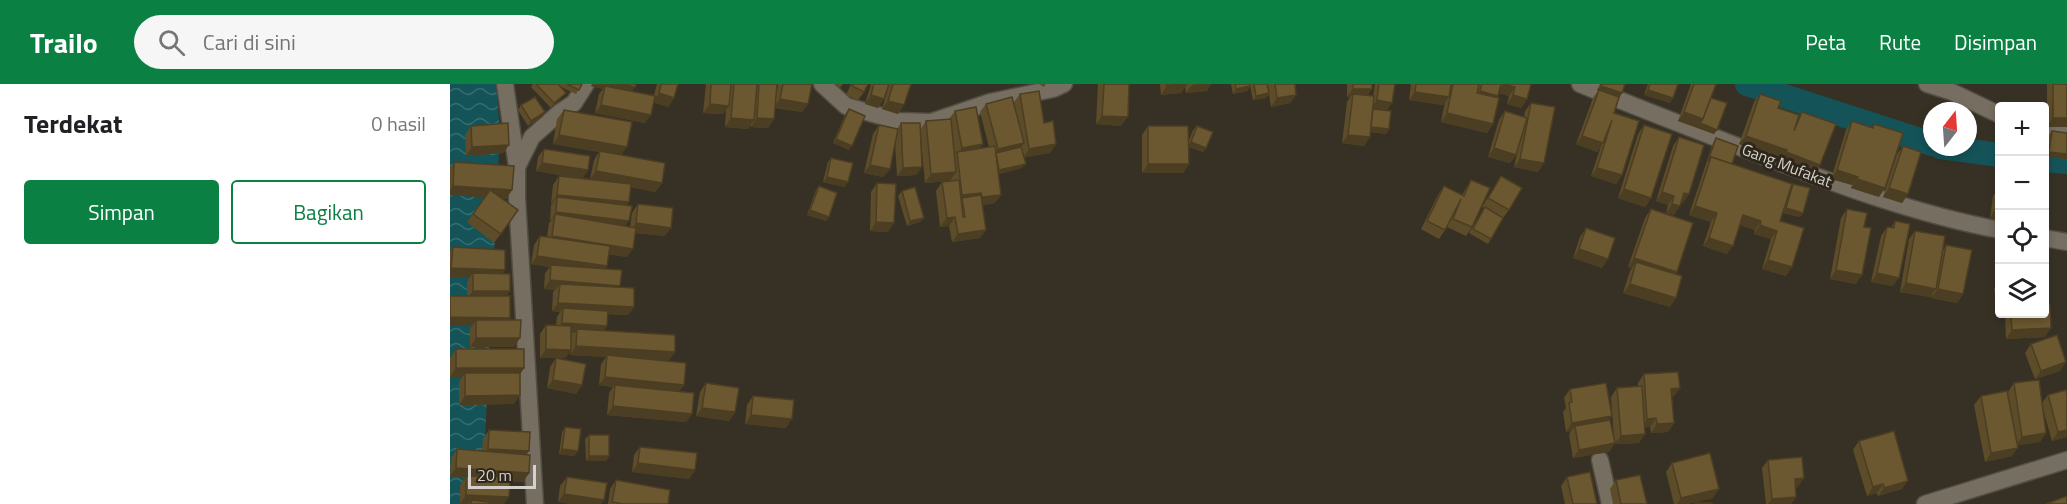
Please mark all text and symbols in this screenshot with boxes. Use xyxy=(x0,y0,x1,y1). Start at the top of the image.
search box xyxy=(134,15,554,69)
text: Trailo xyxy=(30,21,98,64)
text: Cari di sini xyxy=(203,25,296,59)
icon: search xyxy=(155,26,188,59)
text: Peta xyxy=(1805,26,1846,58)
text: Rute xyxy=(1879,26,1921,58)
text: Disimpan xyxy=(1954,26,2037,58)
north arrow xyxy=(1923,102,1977,156)
map controls xyxy=(1995,102,2049,318)
button: + xyxy=(1995,102,2049,156)
text: Terdekat xyxy=(24,104,123,143)
text: 0 hasil xyxy=(371,108,426,139)
street label: Gang Mufakat xyxy=(1738,137,1836,193)
button: − xyxy=(1995,156,2049,210)
button: Simpan xyxy=(24,180,219,244)
button: Bagikan xyxy=(231,180,426,244)
button: locate xyxy=(1995,210,2049,264)
button: layers xyxy=(1995,264,2049,318)
scale bar xyxy=(468,462,536,490)
text: 20 m xyxy=(477,463,512,487)

